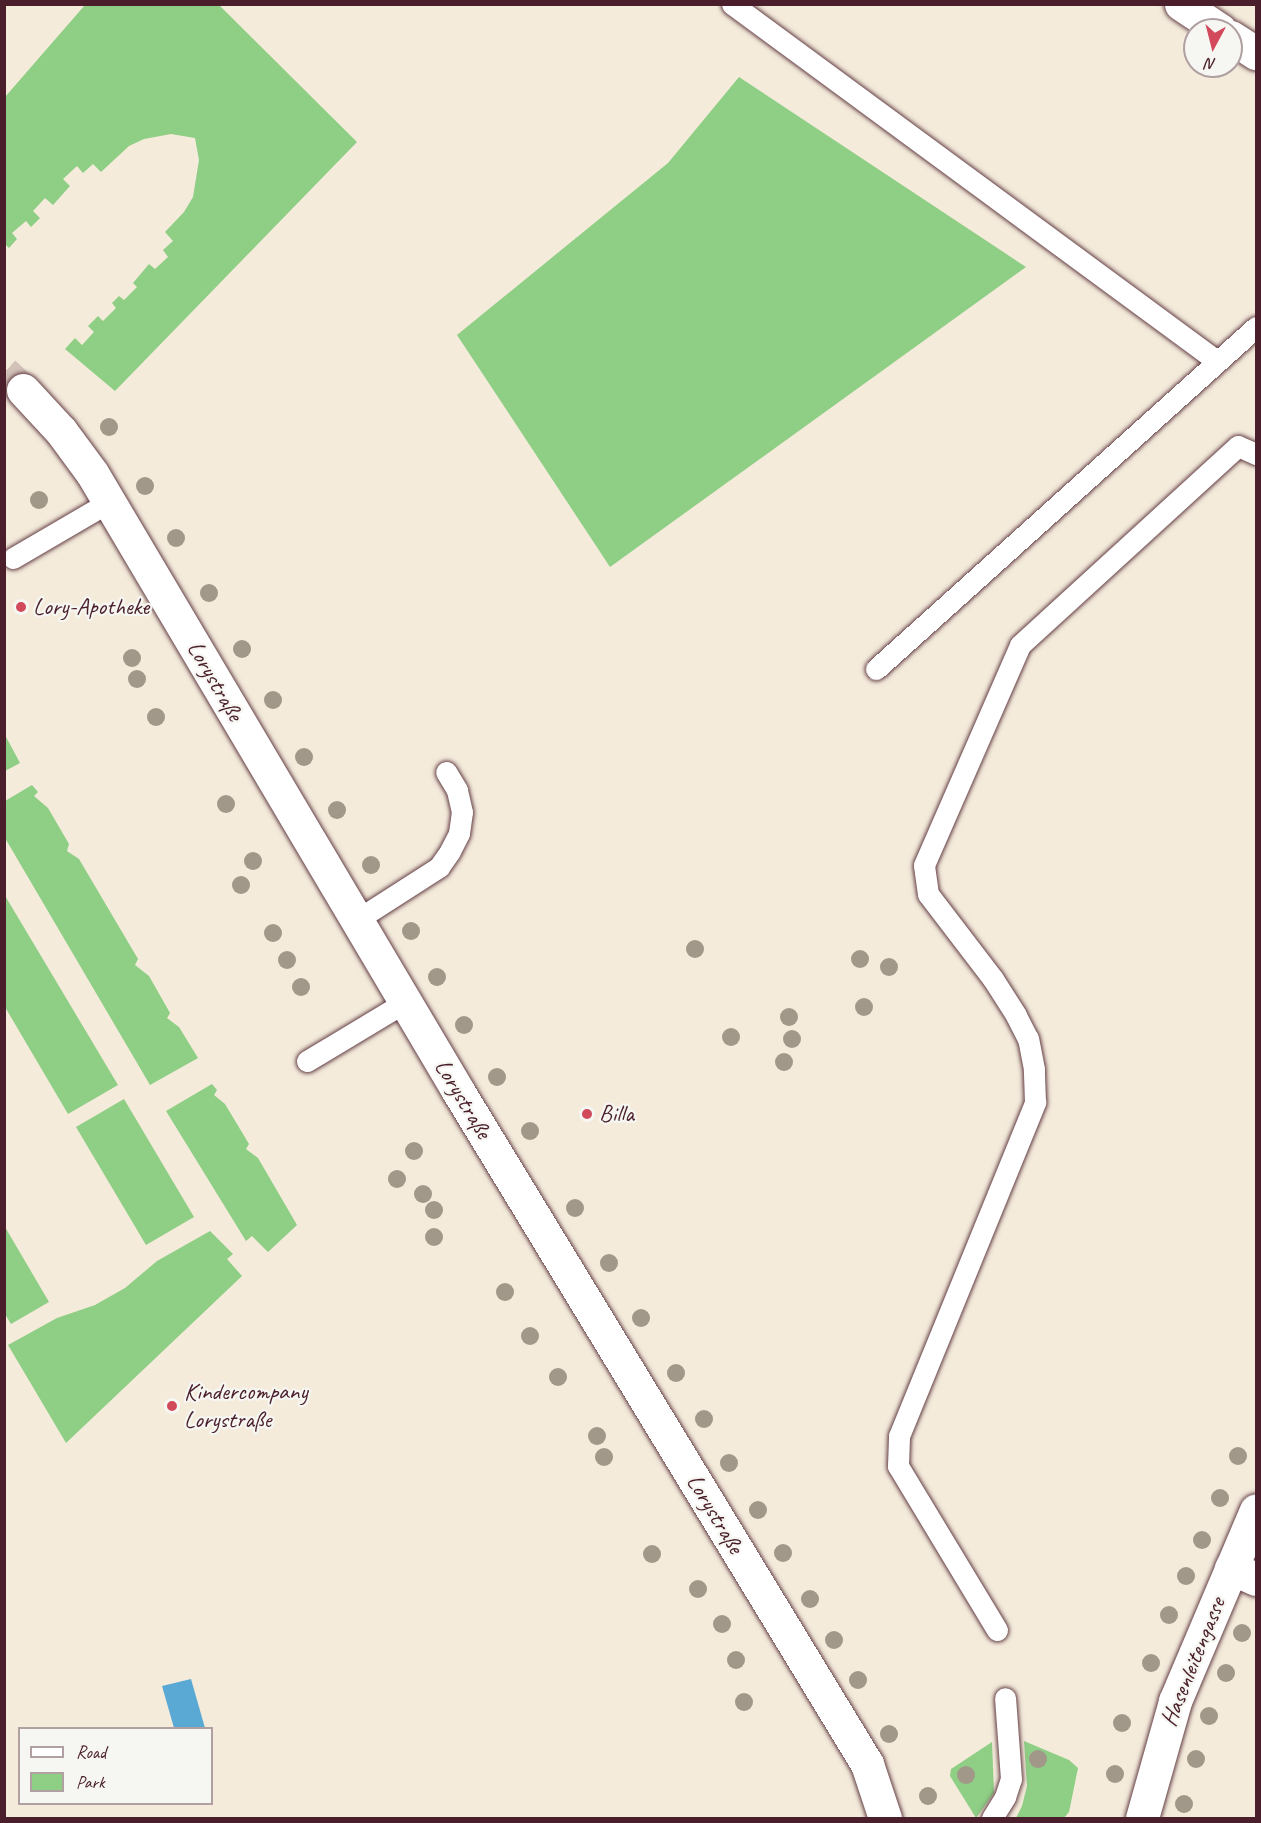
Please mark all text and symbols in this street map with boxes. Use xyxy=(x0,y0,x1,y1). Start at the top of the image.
north arrow xyxy=(1183,18,1243,78)
text: N xyxy=(1205,53,1217,74)
place label: Lory-Apotheke xyxy=(33,593,149,621)
marker: Lory-Apotheke xyxy=(14,600,28,614)
street label: Lorystraße xyxy=(181,636,249,726)
street label: Lorystraße xyxy=(428,1054,498,1144)
place label: Billa xyxy=(599,1100,634,1128)
marker: Billa xyxy=(580,1107,594,1121)
place label: Kindercompany Lorystraße xyxy=(184,1378,308,1434)
marker: Kindercompany Lorystraße xyxy=(165,1399,179,1413)
street label: Lorystraße xyxy=(680,1469,750,1559)
street label: Hasenleitengasse xyxy=(1154,1593,1232,1731)
legend xyxy=(18,1727,213,1805)
text: Road xyxy=(76,1741,106,1763)
text: Park xyxy=(76,1771,105,1793)

